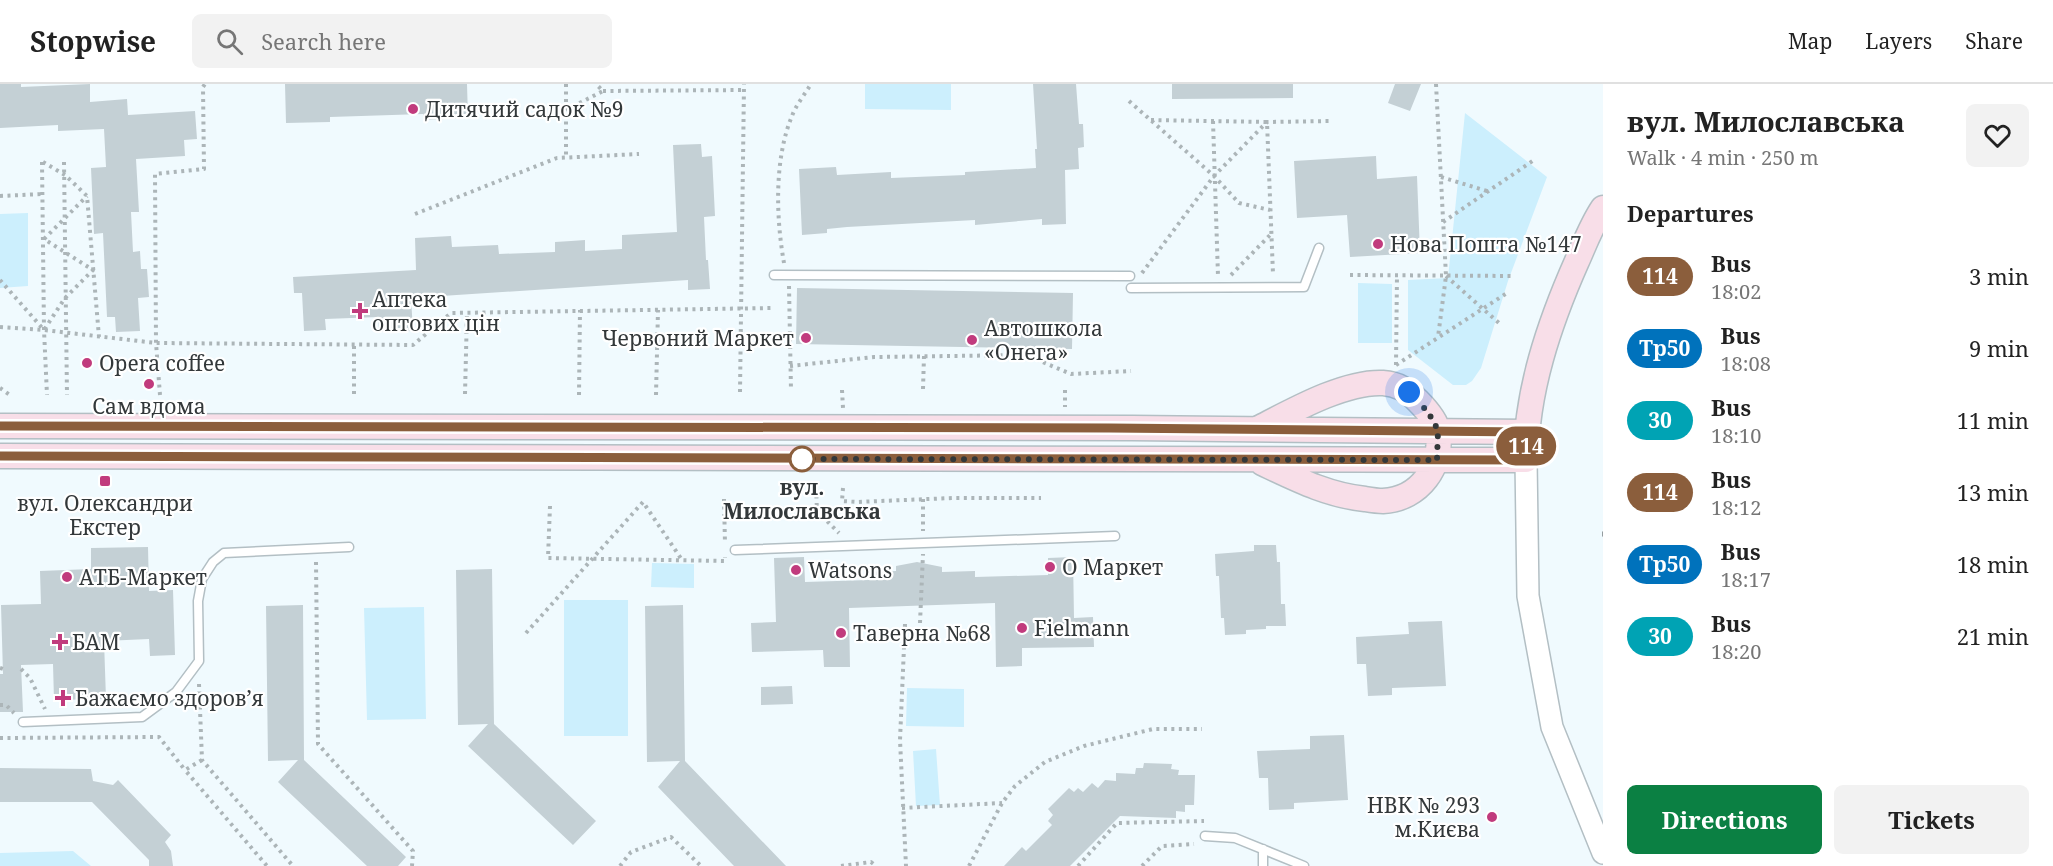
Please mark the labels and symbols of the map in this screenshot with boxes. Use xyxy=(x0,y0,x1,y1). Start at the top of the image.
place label: Дитячий садок №9 xyxy=(425,95,624,123)
marker: Дитячий садок №9 xyxy=(406,102,420,116)
place label: Нова Пошта №147 xyxy=(1390,230,1582,258)
marker: Нова Пошта №147 xyxy=(1371,237,1385,251)
place label: Аптека оптових цін xyxy=(372,285,500,337)
marker: Аптека оптових цін xyxy=(353,304,367,318)
place label: Автошкола «Онега» xyxy=(984,314,1103,366)
place label: Червоний Маркет xyxy=(602,324,794,352)
marker: Червоний Маркет xyxy=(799,331,813,345)
marker: Автошкола «Онега» xyxy=(965,333,979,347)
place label: Opera coffee xyxy=(99,349,225,377)
marker: Opera coffee xyxy=(80,356,94,370)
marker: Сам вдома xyxy=(142,377,156,391)
your location xyxy=(1394,377,1424,407)
place label: Сам вдома xyxy=(92,392,206,420)
line badge: 114 xyxy=(1492,426,1561,466)
marker: вул. Милославська xyxy=(789,446,815,472)
place label: вул. Милославська xyxy=(723,473,881,525)
marker: вул. Олександри Екстер xyxy=(98,474,112,488)
place label: вул. Олександри Екстер xyxy=(17,489,193,541)
place label: О Маркет xyxy=(1062,553,1163,581)
place label: Watsons xyxy=(808,556,892,584)
marker: О Маркет xyxy=(1043,560,1057,574)
place label: АТБ-Маркет xyxy=(79,563,207,591)
marker: Watsons xyxy=(789,563,803,577)
marker: АТБ-Маркет xyxy=(60,570,74,584)
place label: Fielmann xyxy=(1034,614,1130,642)
place label: Таверна №68 xyxy=(853,619,991,647)
marker: Fielmann xyxy=(1015,621,1029,635)
marker: Таверна №68 xyxy=(834,626,848,640)
place label: БАМ xyxy=(72,628,120,656)
marker: БАМ xyxy=(53,635,67,649)
place label: Бажаємо здоровʼя xyxy=(75,684,264,712)
marker: Бажаємо здоровʼя xyxy=(56,691,70,705)
place label: НВК № 293 м.Києва xyxy=(1367,791,1480,843)
marker: НВК № 293 м.Києва xyxy=(1485,810,1499,824)

